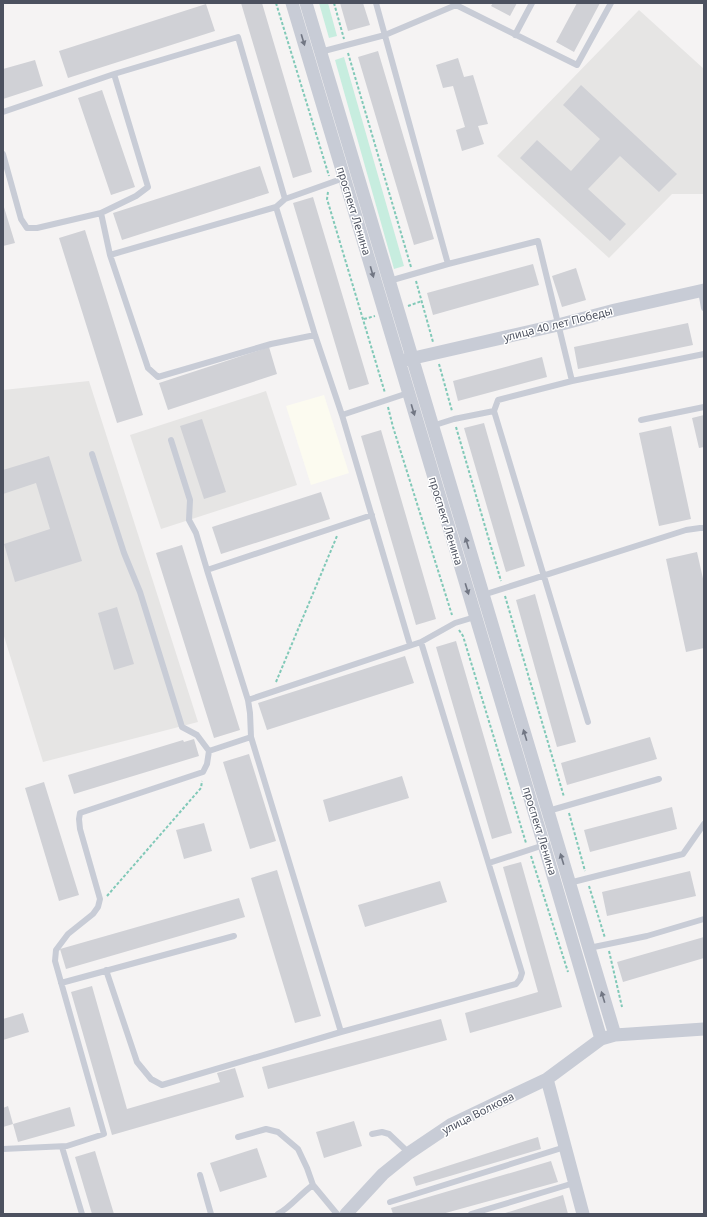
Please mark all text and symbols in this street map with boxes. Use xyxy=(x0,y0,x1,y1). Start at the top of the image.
one-way arrow xyxy=(300,35,306,47)
street label: проспект Ленина xyxy=(334,165,375,257)
one-way arrow xyxy=(369,267,375,279)
street label: улица 40 лет Победы xyxy=(502,303,614,344)
one-way arrow xyxy=(410,405,416,417)
street label: проспект Ленина xyxy=(426,475,467,567)
one-way arrow xyxy=(464,537,470,549)
one-way arrow xyxy=(464,583,470,595)
one-way arrow xyxy=(522,728,528,740)
street label: проспект Ленина xyxy=(520,785,561,877)
one-way arrow xyxy=(559,853,565,865)
one-way arrow xyxy=(600,991,606,1003)
street label: улица Волкова xyxy=(439,1088,516,1137)

